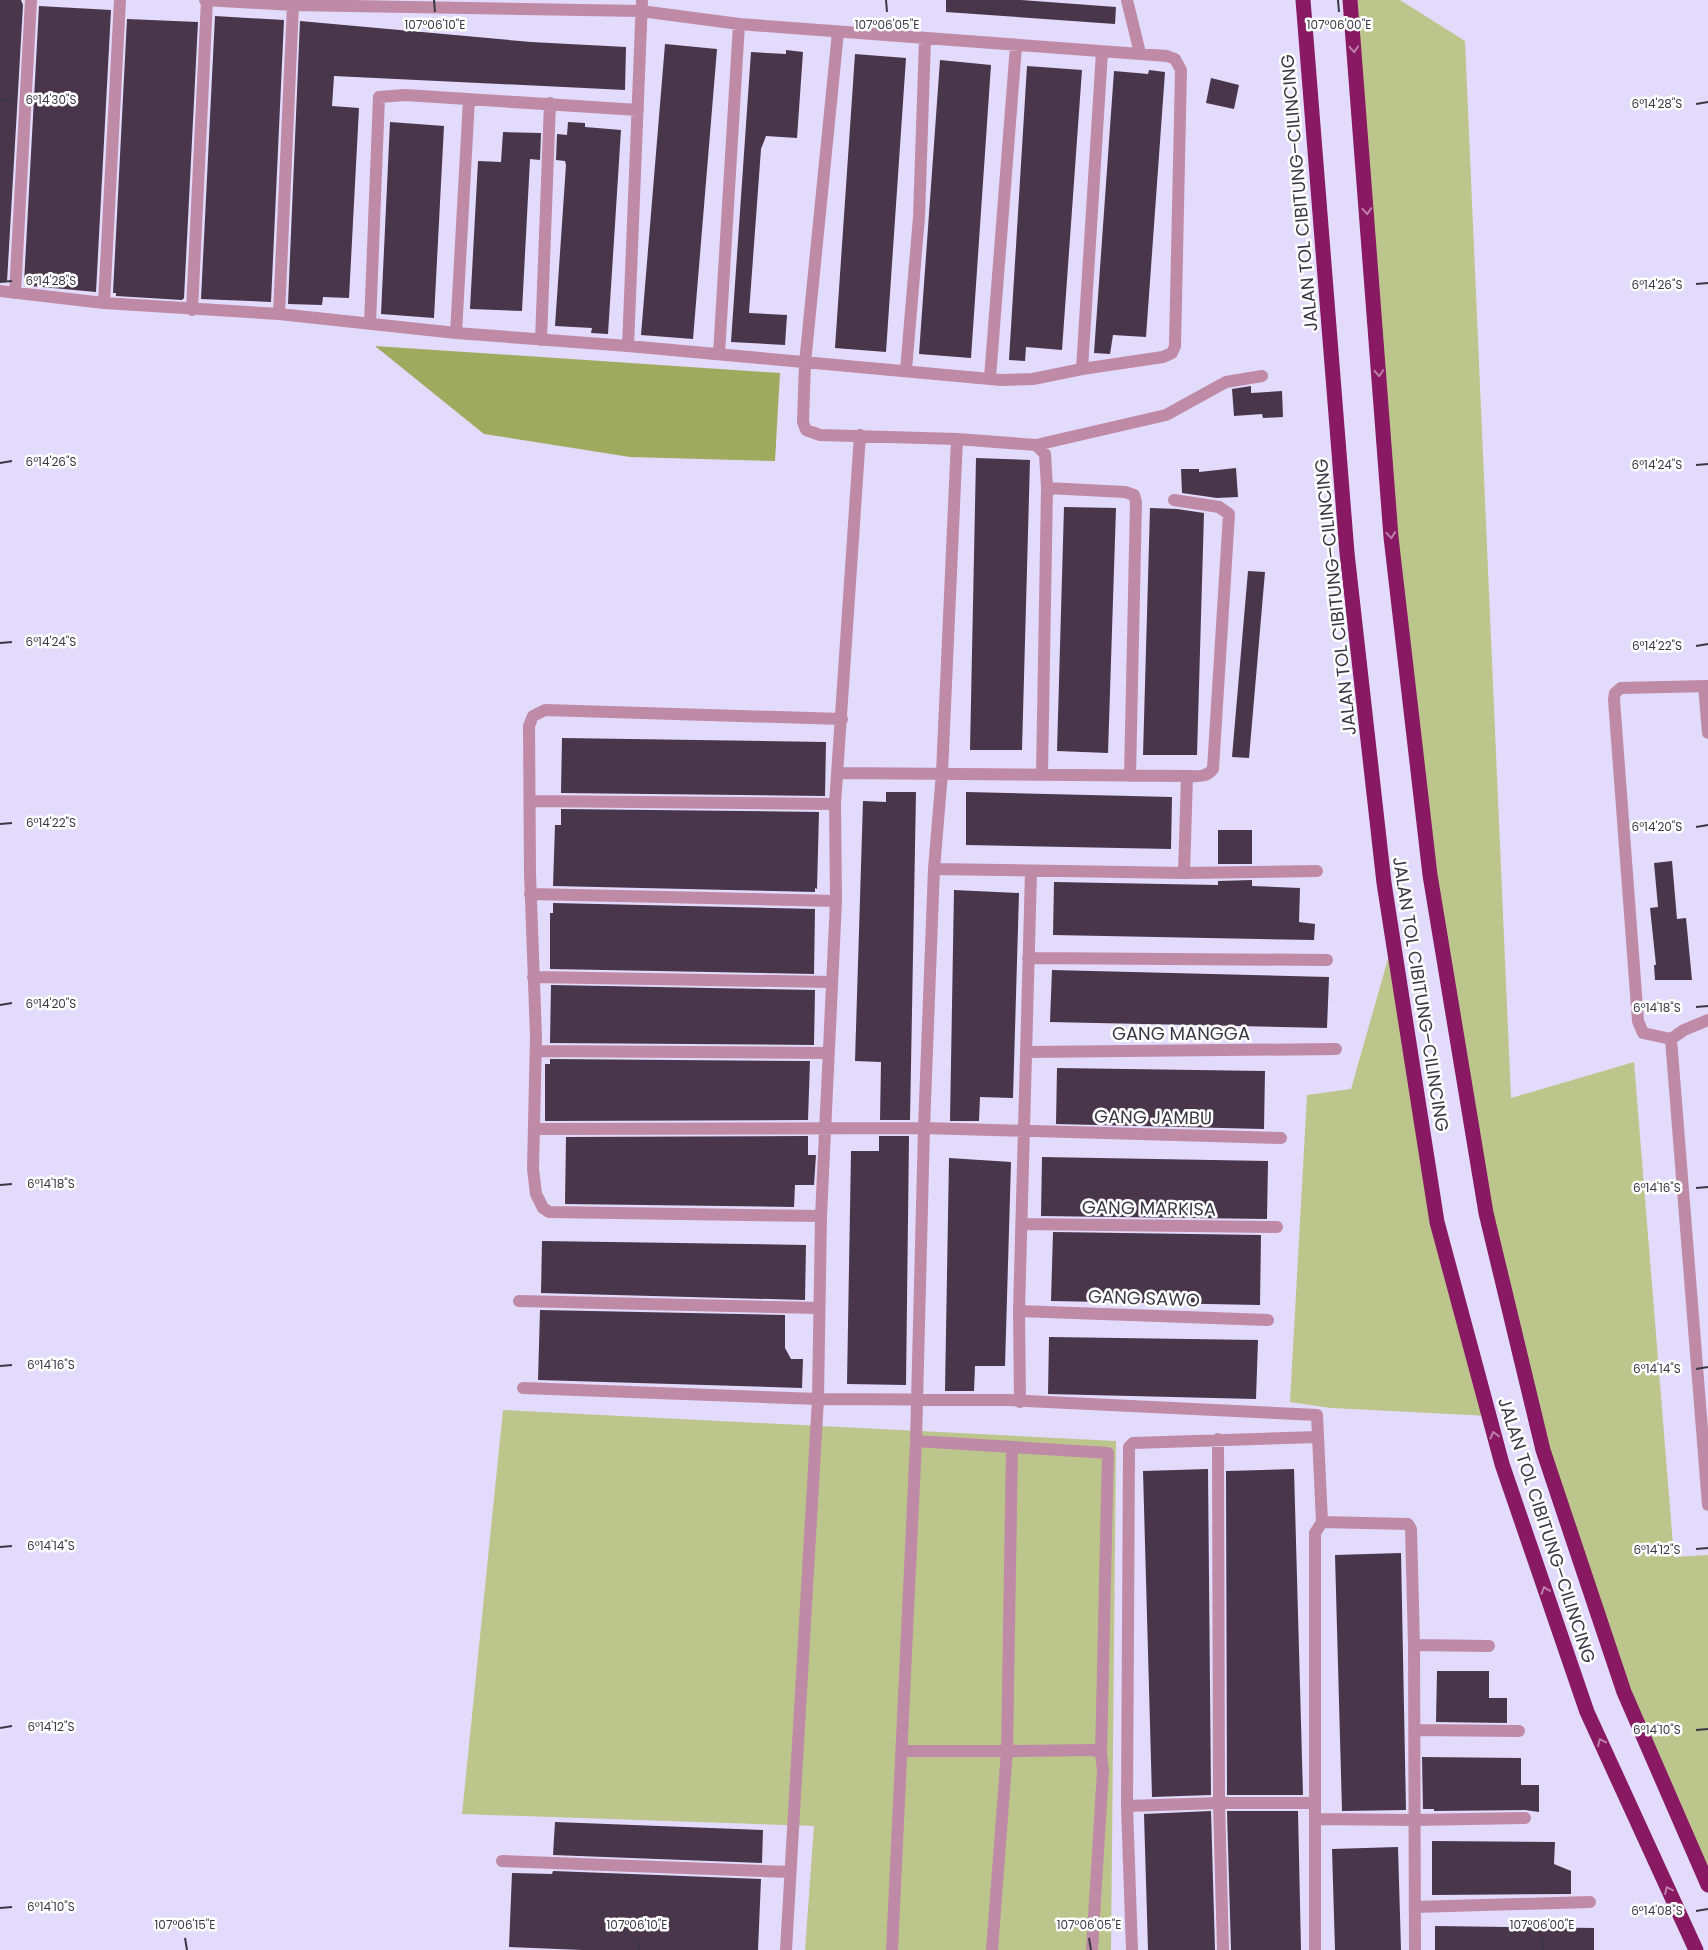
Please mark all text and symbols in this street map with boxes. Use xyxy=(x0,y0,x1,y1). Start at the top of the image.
text: 107°06'10"E xyxy=(405,16,465,33)
text: 107°06'05"E xyxy=(855,16,919,33)
text: 107°06'00"E xyxy=(1307,16,1371,33)
one-way arrow xyxy=(1348,45,1359,53)
street label: JALAN TOL CIBITUNG–CILINCING xyxy=(1274,53,1324,333)
text: 6°14'30"S xyxy=(26,91,77,108)
text: 6°14'28"S xyxy=(1632,95,1682,112)
one-way arrow xyxy=(1361,207,1372,215)
text: 6°14'28"S xyxy=(26,272,76,289)
text: 6°14'26"S xyxy=(1632,276,1682,293)
one-way arrow xyxy=(1373,369,1384,377)
text: 6°14'26"S xyxy=(26,453,76,470)
text: 6°14'24"S xyxy=(1632,456,1682,473)
street label: JALAN TOL CIBITUNG–CILINCING xyxy=(1308,457,1362,737)
one-way arrow xyxy=(1386,531,1397,539)
text: 6°14'24"S xyxy=(26,633,76,650)
text: 6°14'22"S xyxy=(1632,637,1682,654)
text: 6°14'22"S xyxy=(26,814,76,831)
text: 6°14'20"S xyxy=(1632,818,1682,835)
street label: JALAN TOL CIBITUNG–CILINCING xyxy=(1387,855,1455,1133)
text: 6°14'20"S xyxy=(26,995,76,1012)
text: 6°14'18"S xyxy=(1633,999,1681,1016)
street label: GANG MANGGA xyxy=(1112,1021,1250,1046)
street label: GANG JAMBU xyxy=(1094,1103,1212,1131)
text: 6°14'18"S xyxy=(27,1175,75,1192)
text: 6°14'16"S xyxy=(1633,1179,1681,1196)
street label: GANG MARKISA xyxy=(1082,1194,1216,1222)
street label: GANG SAWO xyxy=(1088,1284,1200,1312)
text: 6°14'16"S xyxy=(27,1356,75,1373)
text: 6°14'14"S xyxy=(1633,1360,1681,1377)
street label: JALAN TOL CIBITUNG–CILINCING xyxy=(1492,1394,1602,1666)
one-way arrow xyxy=(1489,1431,1500,1440)
text: 6°14'14"S xyxy=(27,1537,75,1554)
text: 6°14'12"S xyxy=(1633,1541,1681,1558)
one-way arrow xyxy=(1541,1586,1551,1594)
text: 6°14'12"S xyxy=(27,1718,75,1735)
text: 6°14'10"S xyxy=(1633,1721,1681,1738)
one-way arrow xyxy=(1596,1738,1607,1747)
one-way arrow xyxy=(1664,1886,1675,1895)
text: 6°14'10"S xyxy=(27,1898,75,1915)
text: 6°14'08"S xyxy=(1631,1902,1683,1919)
text: 107°06'15"E xyxy=(155,1916,215,1933)
text: 107°06'10"E xyxy=(607,1916,667,1933)
text: 107°06'05"E xyxy=(1057,1916,1121,1933)
text: 107°06'00"E xyxy=(1510,1916,1574,1933)

